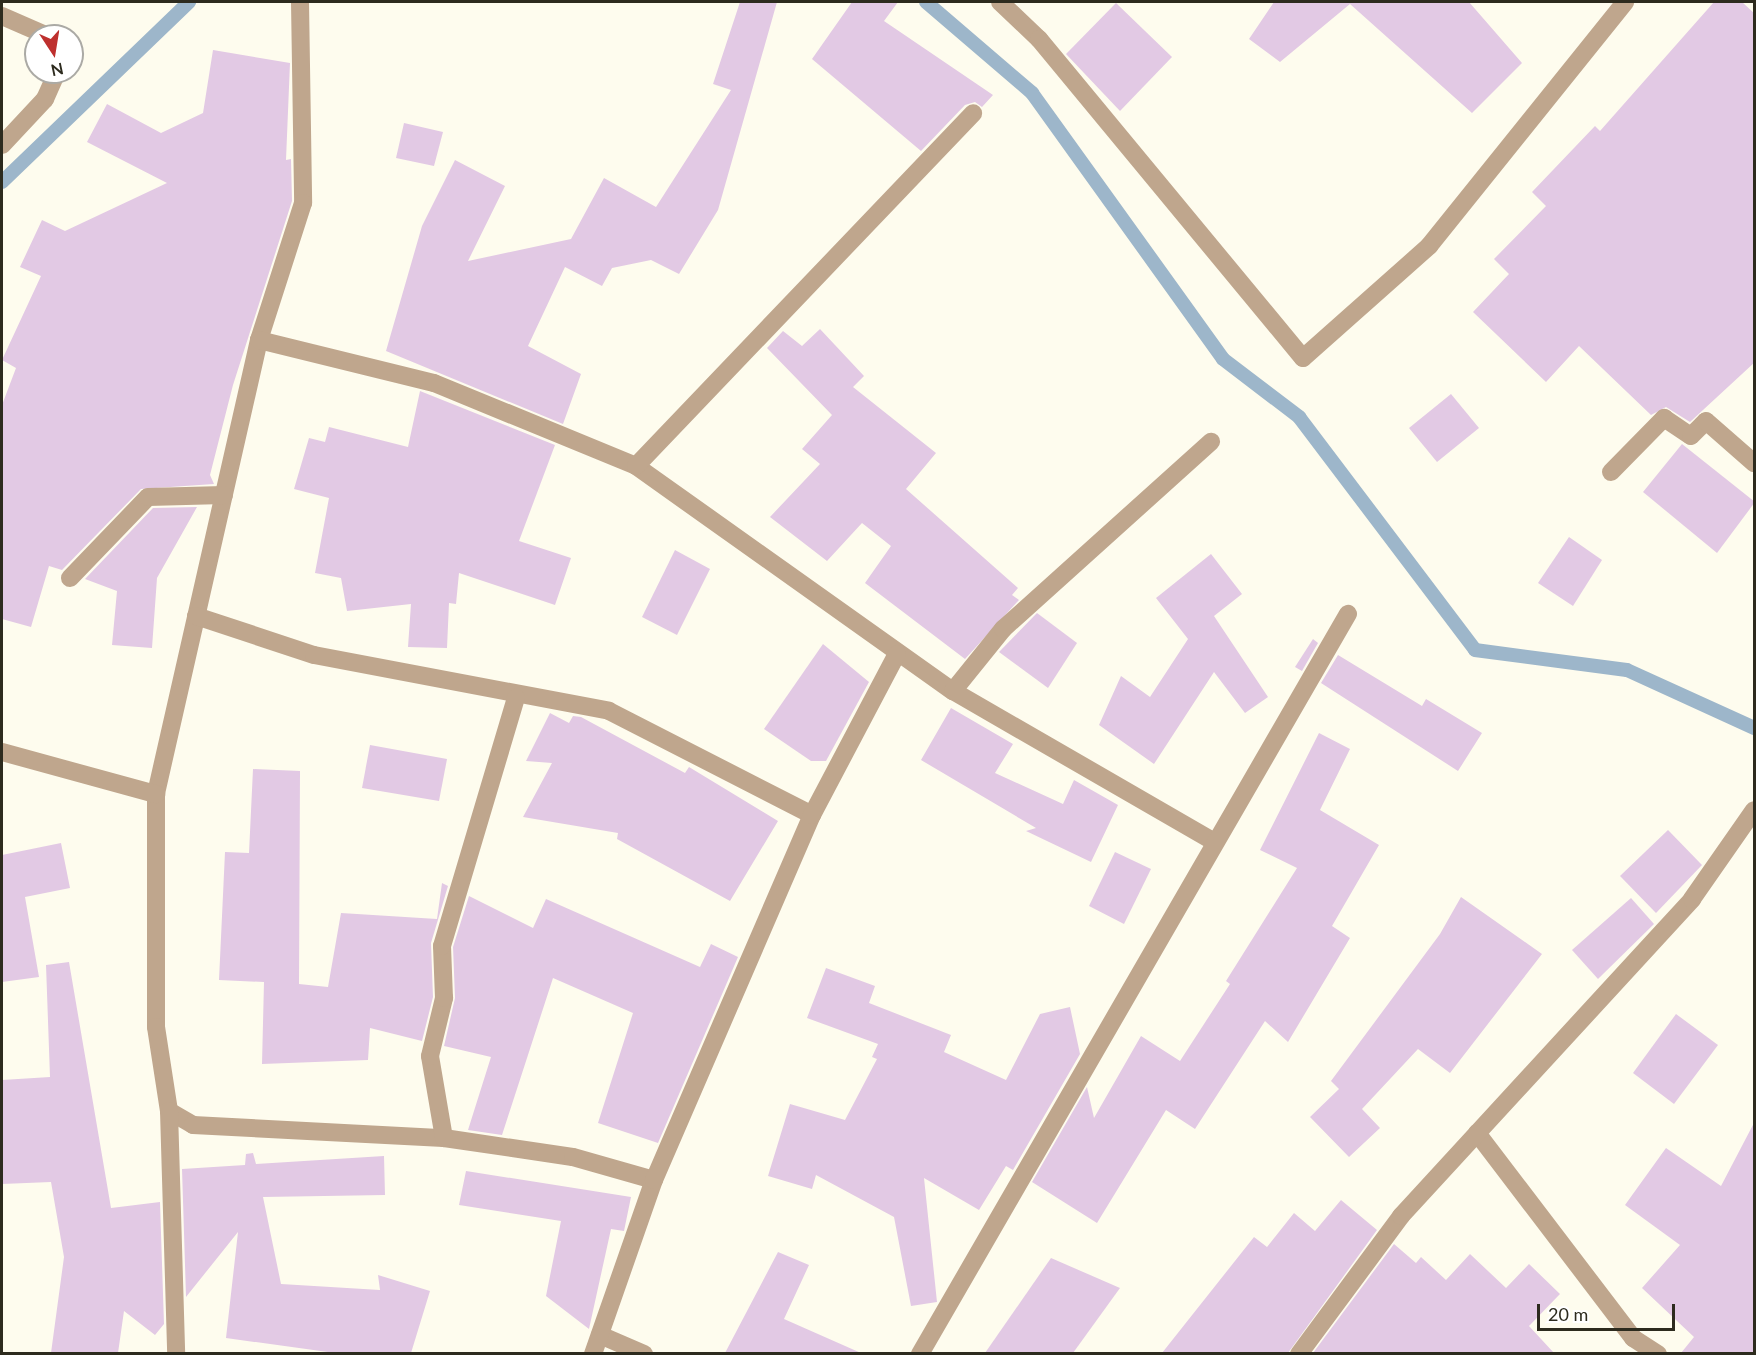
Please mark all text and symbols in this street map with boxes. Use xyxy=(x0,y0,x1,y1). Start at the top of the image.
north arrow xyxy=(24,24,84,84)
text: N xyxy=(49,60,65,81)
scale bar xyxy=(1540,1292,1678,1330)
text: 20 m xyxy=(1548,1303,1588,1325)

